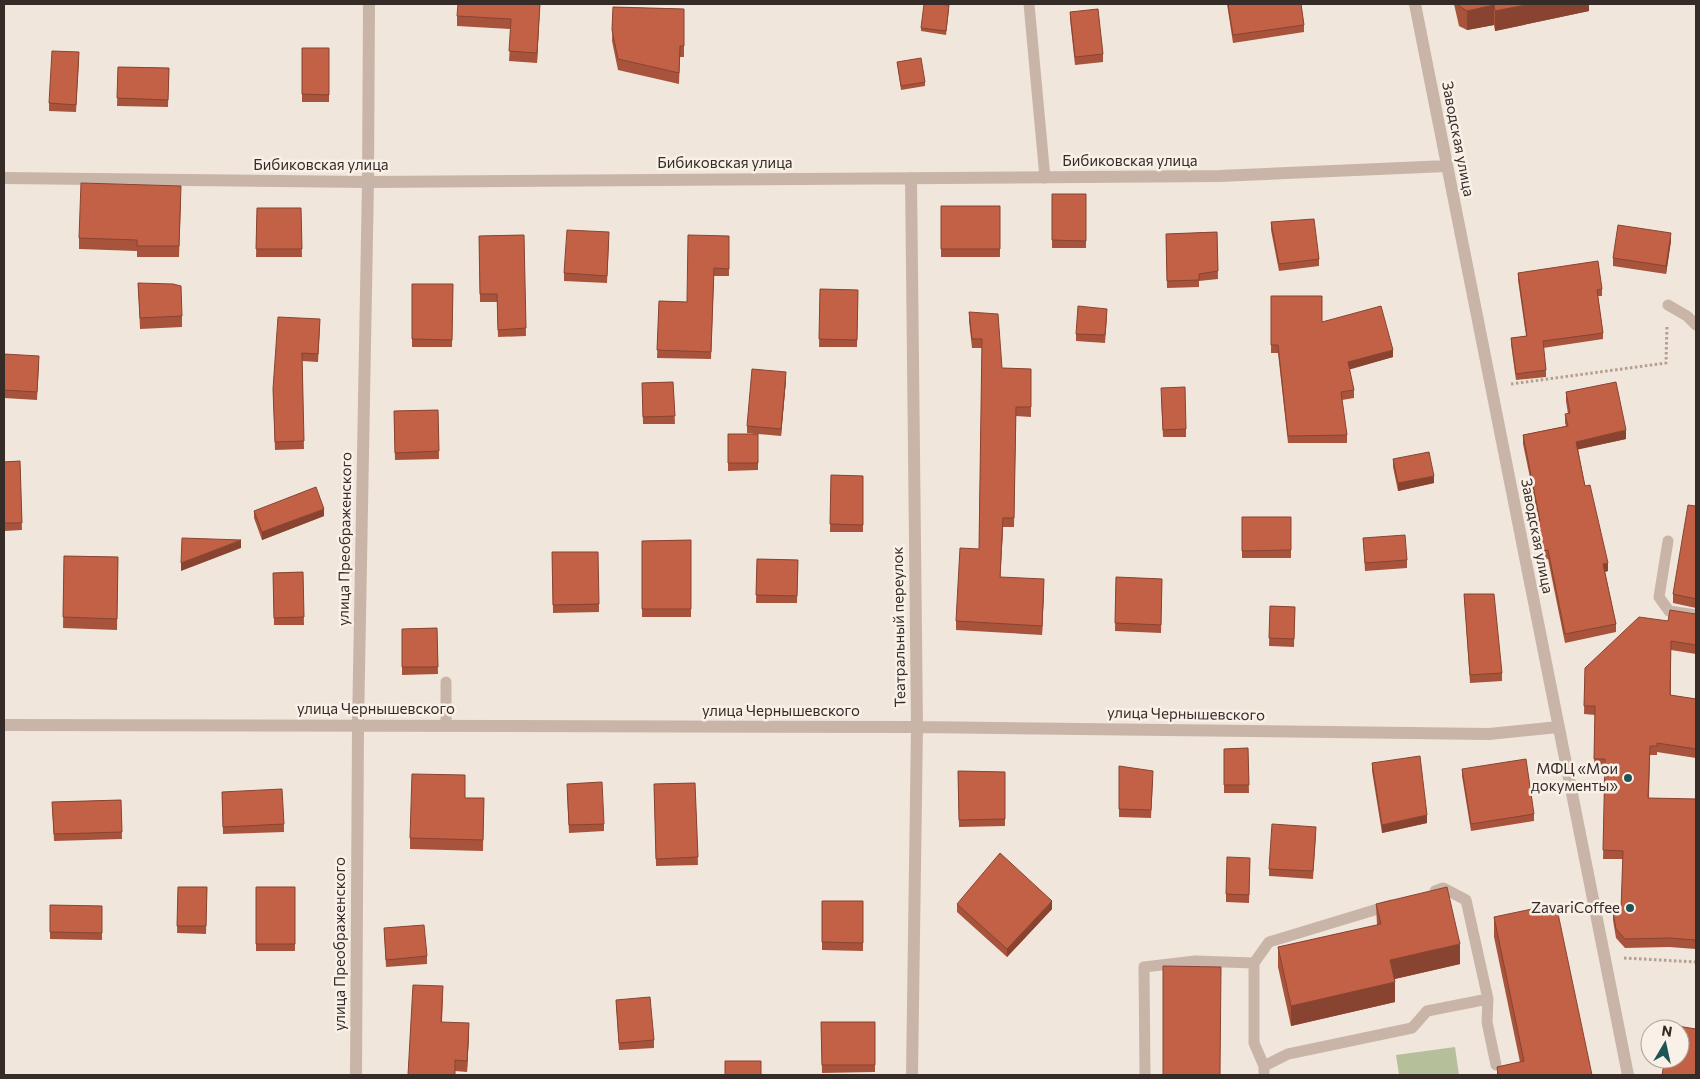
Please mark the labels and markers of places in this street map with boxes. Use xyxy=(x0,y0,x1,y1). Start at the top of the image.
place label: МФЦ «Мои документы» xyxy=(1531,759,1618,794)
marker: МФЦ «Мои документы» xyxy=(1622,772,1634,784)
place label: ZavariCoffee xyxy=(1531,898,1620,916)
marker: ZavariCoffee xyxy=(1624,902,1636,914)

